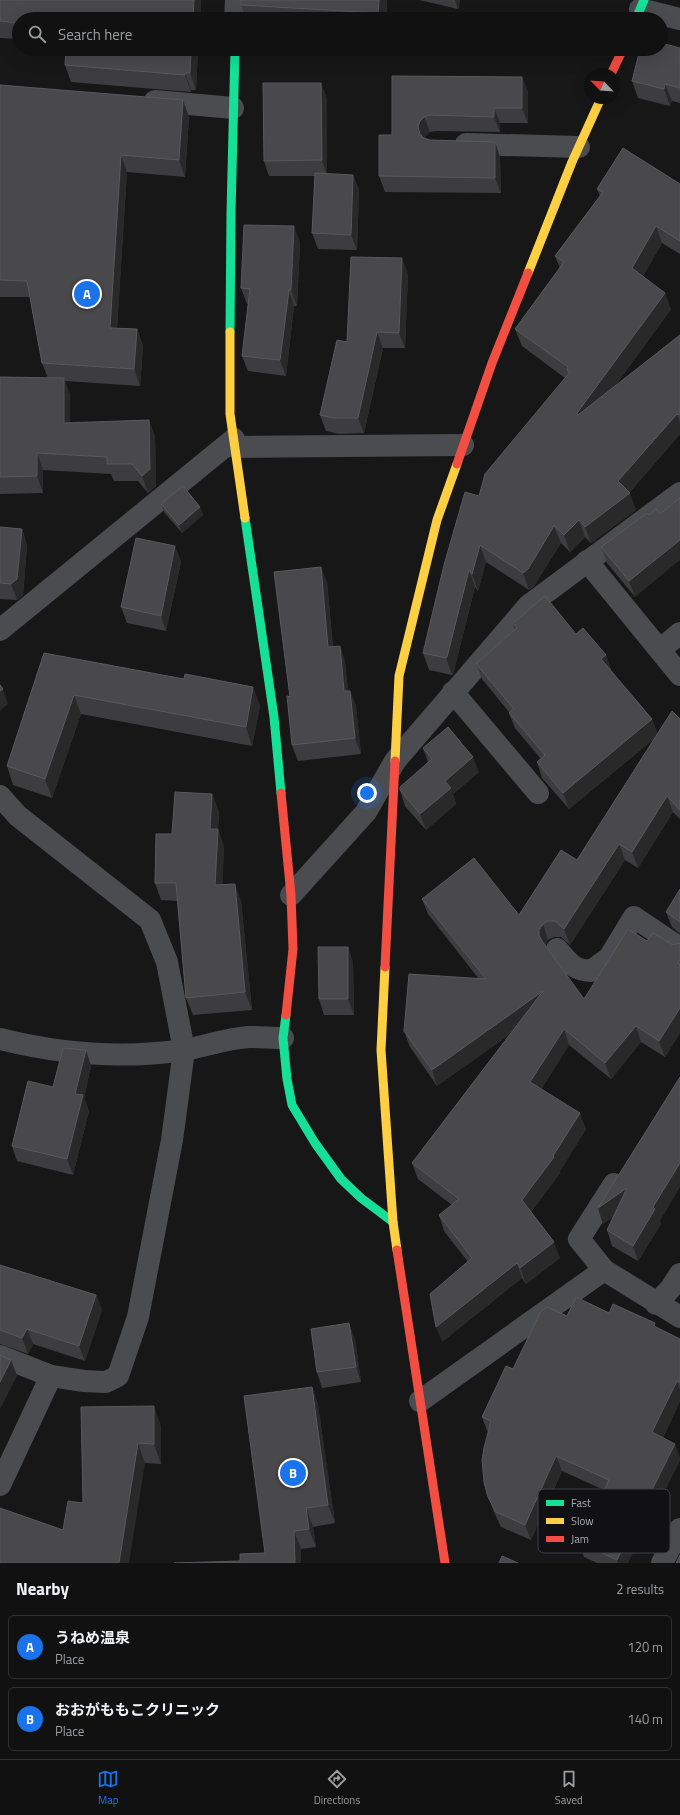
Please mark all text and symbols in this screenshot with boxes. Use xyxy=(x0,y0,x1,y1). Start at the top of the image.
search box xyxy=(12,12,668,56)
icon: search xyxy=(26,23,48,45)
text: Search here xyxy=(58,23,132,46)
north arrow xyxy=(584,68,620,104)
pin: A xyxy=(74,279,100,309)
your location xyxy=(357,783,377,803)
pin: B xyxy=(280,1458,306,1488)
legend xyxy=(538,1489,670,1553)
text: Fast xyxy=(571,1495,591,1511)
text: Slow xyxy=(571,1513,594,1529)
text: Jam xyxy=(571,1531,589,1547)
text: Nearby xyxy=(16,1576,69,1602)
text: 2 results xyxy=(616,1579,664,1599)
text: うねめ温泉 xyxy=(55,1626,130,1649)
text: A xyxy=(26,1637,34,1657)
text: 120 m xyxy=(627,1637,663,1657)
text: Place xyxy=(55,1649,84,1669)
text: おおがももこクリニック xyxy=(55,1698,220,1721)
text: B xyxy=(26,1709,34,1729)
text: 140 m xyxy=(627,1709,663,1729)
text: Place xyxy=(55,1721,84,1741)
tab: Map xyxy=(97,1768,119,1808)
tab: Directions xyxy=(314,1768,360,1808)
tab: Saved xyxy=(555,1768,583,1808)

